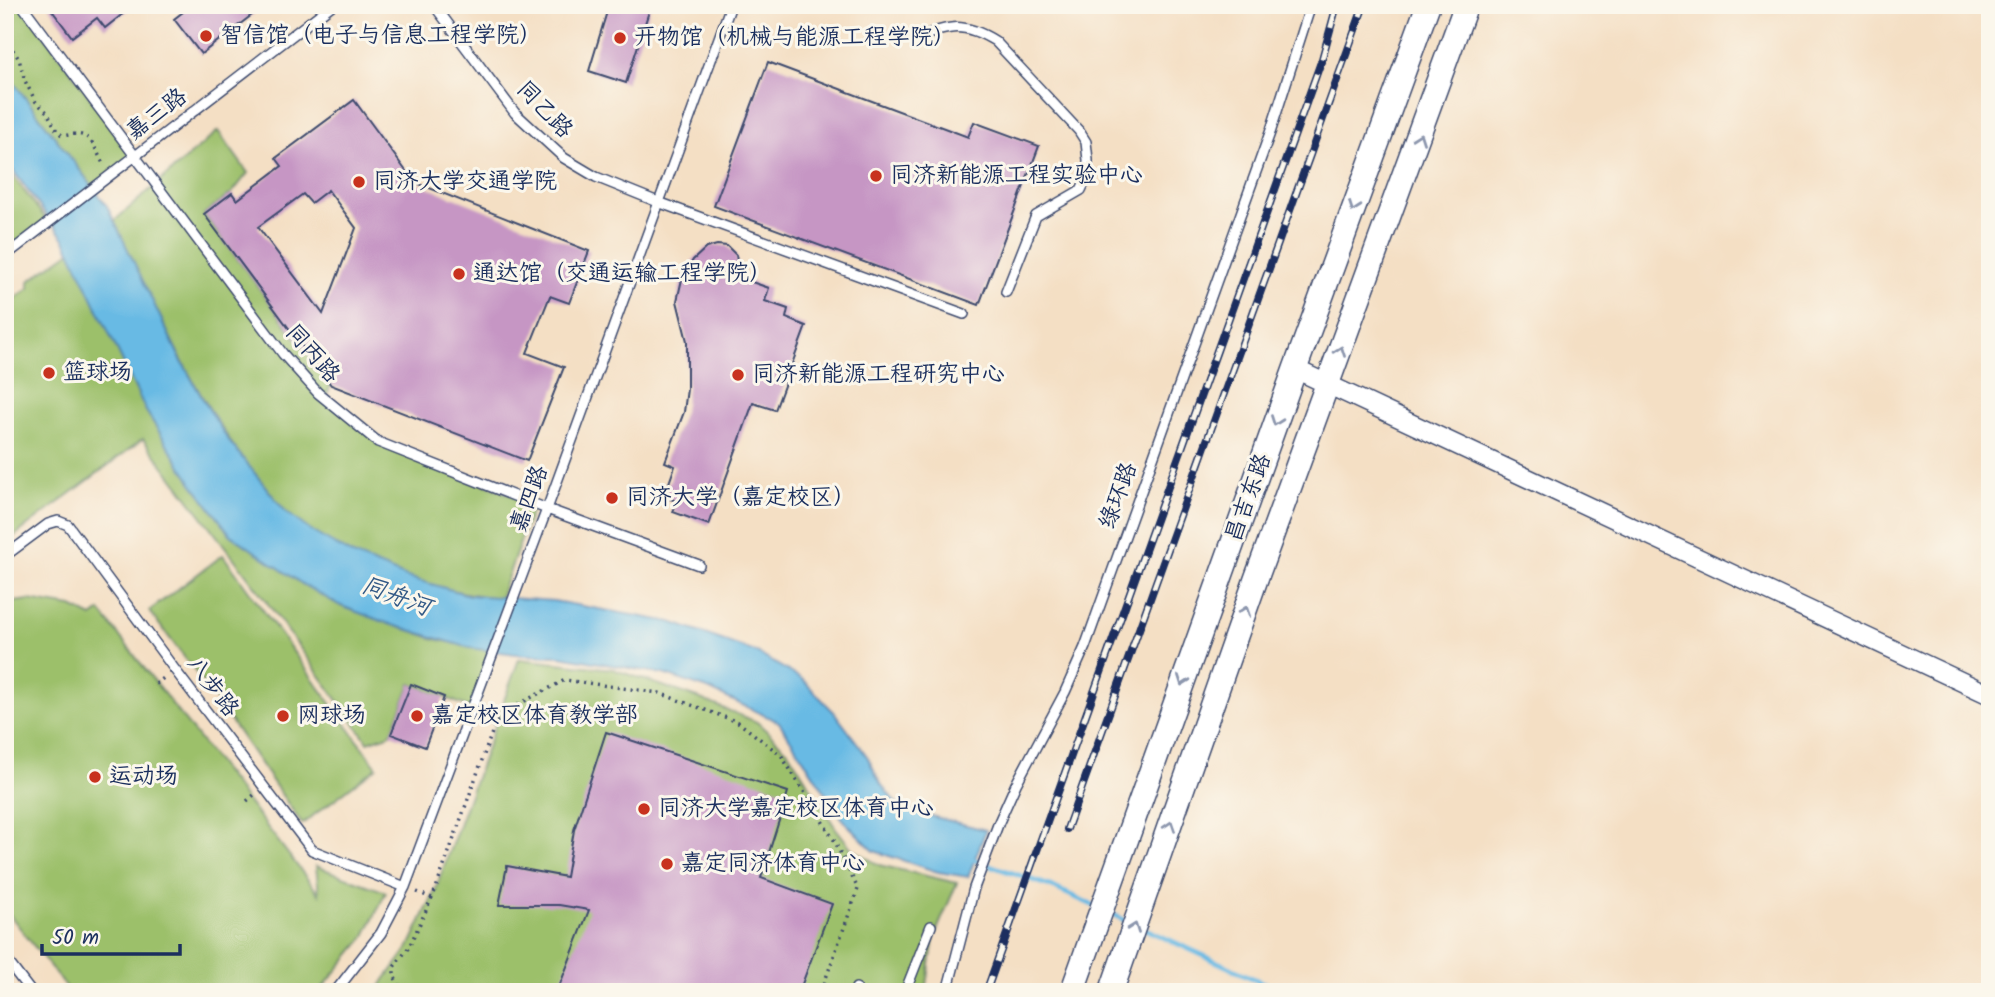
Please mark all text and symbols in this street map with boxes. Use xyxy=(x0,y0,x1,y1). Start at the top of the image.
place label: 智信馆（电子与信息工程学院） xyxy=(220,18,542,54)
place label: 开物馆（机械与能源工程学院） xyxy=(634,20,956,56)
marker: 智信馆（电子与信息工程学院） xyxy=(198,28,214,44)
marker: 开物馆（机械与能源工程学院） xyxy=(612,30,628,46)
street label: 同乙路 xyxy=(507,73,581,147)
street label: 嘉三路 xyxy=(119,80,195,150)
one-way arrow xyxy=(1410,132,1424,144)
place label: 同济新能源工程实验中心 xyxy=(890,158,1143,194)
place label: 同济大学交通学院 xyxy=(373,164,557,200)
marker: 同济新能源工程实验中心 xyxy=(868,168,884,184)
marker: 同济大学交通学院 xyxy=(351,174,367,190)
one-way arrow xyxy=(1348,201,1362,213)
place label: 通达馆（交通运输工程学院） xyxy=(473,256,772,292)
marker: 通达馆（交通运输工程学院） xyxy=(451,266,467,282)
street label: 同丙路 xyxy=(276,316,348,392)
one-way arrow xyxy=(1332,346,1346,358)
place label: 篮球场 xyxy=(63,355,132,391)
place label: 同济新能源工程研究中心 xyxy=(752,357,1005,393)
marker: 篮球场 xyxy=(41,365,57,381)
marker: 同济新能源工程研究中心 xyxy=(730,367,746,383)
one-way arrow xyxy=(1270,415,1284,427)
street label: 昌吉东路 xyxy=(1216,449,1282,547)
street label: 绿环路 xyxy=(1090,457,1148,535)
street label: 嘉四路 xyxy=(501,460,559,538)
place label: 同济大学（嘉定校区） xyxy=(626,480,856,516)
marker: 同济大学（嘉定校区） xyxy=(604,490,620,506)
water label: 同舟河 xyxy=(356,566,440,629)
one-way arrow xyxy=(1237,605,1251,618)
street label: 八步路 xyxy=(177,649,247,725)
one-way arrow xyxy=(1177,675,1191,687)
place label: 网球场 xyxy=(297,698,366,734)
place label: 嘉定校区体育教学部 xyxy=(431,698,638,734)
marker: 网球场 xyxy=(275,708,291,724)
marker: 嘉定校区体育教学部 xyxy=(409,708,425,724)
place label: 运动场 xyxy=(109,759,178,795)
marker: 运动场 xyxy=(87,769,103,785)
place label: 同济大学嘉定校区体育中心 xyxy=(658,791,934,827)
marker: 同济大学嘉定校区体育中心 xyxy=(636,801,652,817)
one-way arrow xyxy=(1162,820,1176,832)
place label: 嘉定同济体育中心 xyxy=(681,846,865,882)
marker: 嘉定同济体育中心 xyxy=(659,856,675,872)
scale bar xyxy=(42,913,180,957)
text: 50 m xyxy=(52,922,99,955)
one-way arrow xyxy=(1126,923,1140,935)

